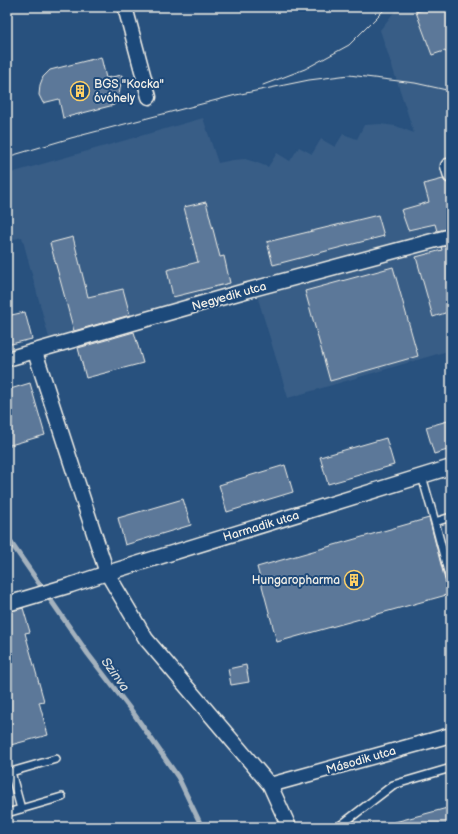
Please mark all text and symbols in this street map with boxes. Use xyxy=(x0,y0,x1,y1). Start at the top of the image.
place label: BGS "Kocka" óvóhely xyxy=(94,77,164,106)
building icon: BGS "Kocka" óvóhely xyxy=(69,80,91,102)
street label: Negyedik utca xyxy=(190,279,268,314)
street label: Harmadik utca xyxy=(221,508,301,545)
building icon: Hungaropharma xyxy=(343,569,365,591)
place label: Hungaropharma xyxy=(252,573,340,588)
water label: Szinva xyxy=(98,654,133,695)
street label: Második utca xyxy=(325,743,398,778)

